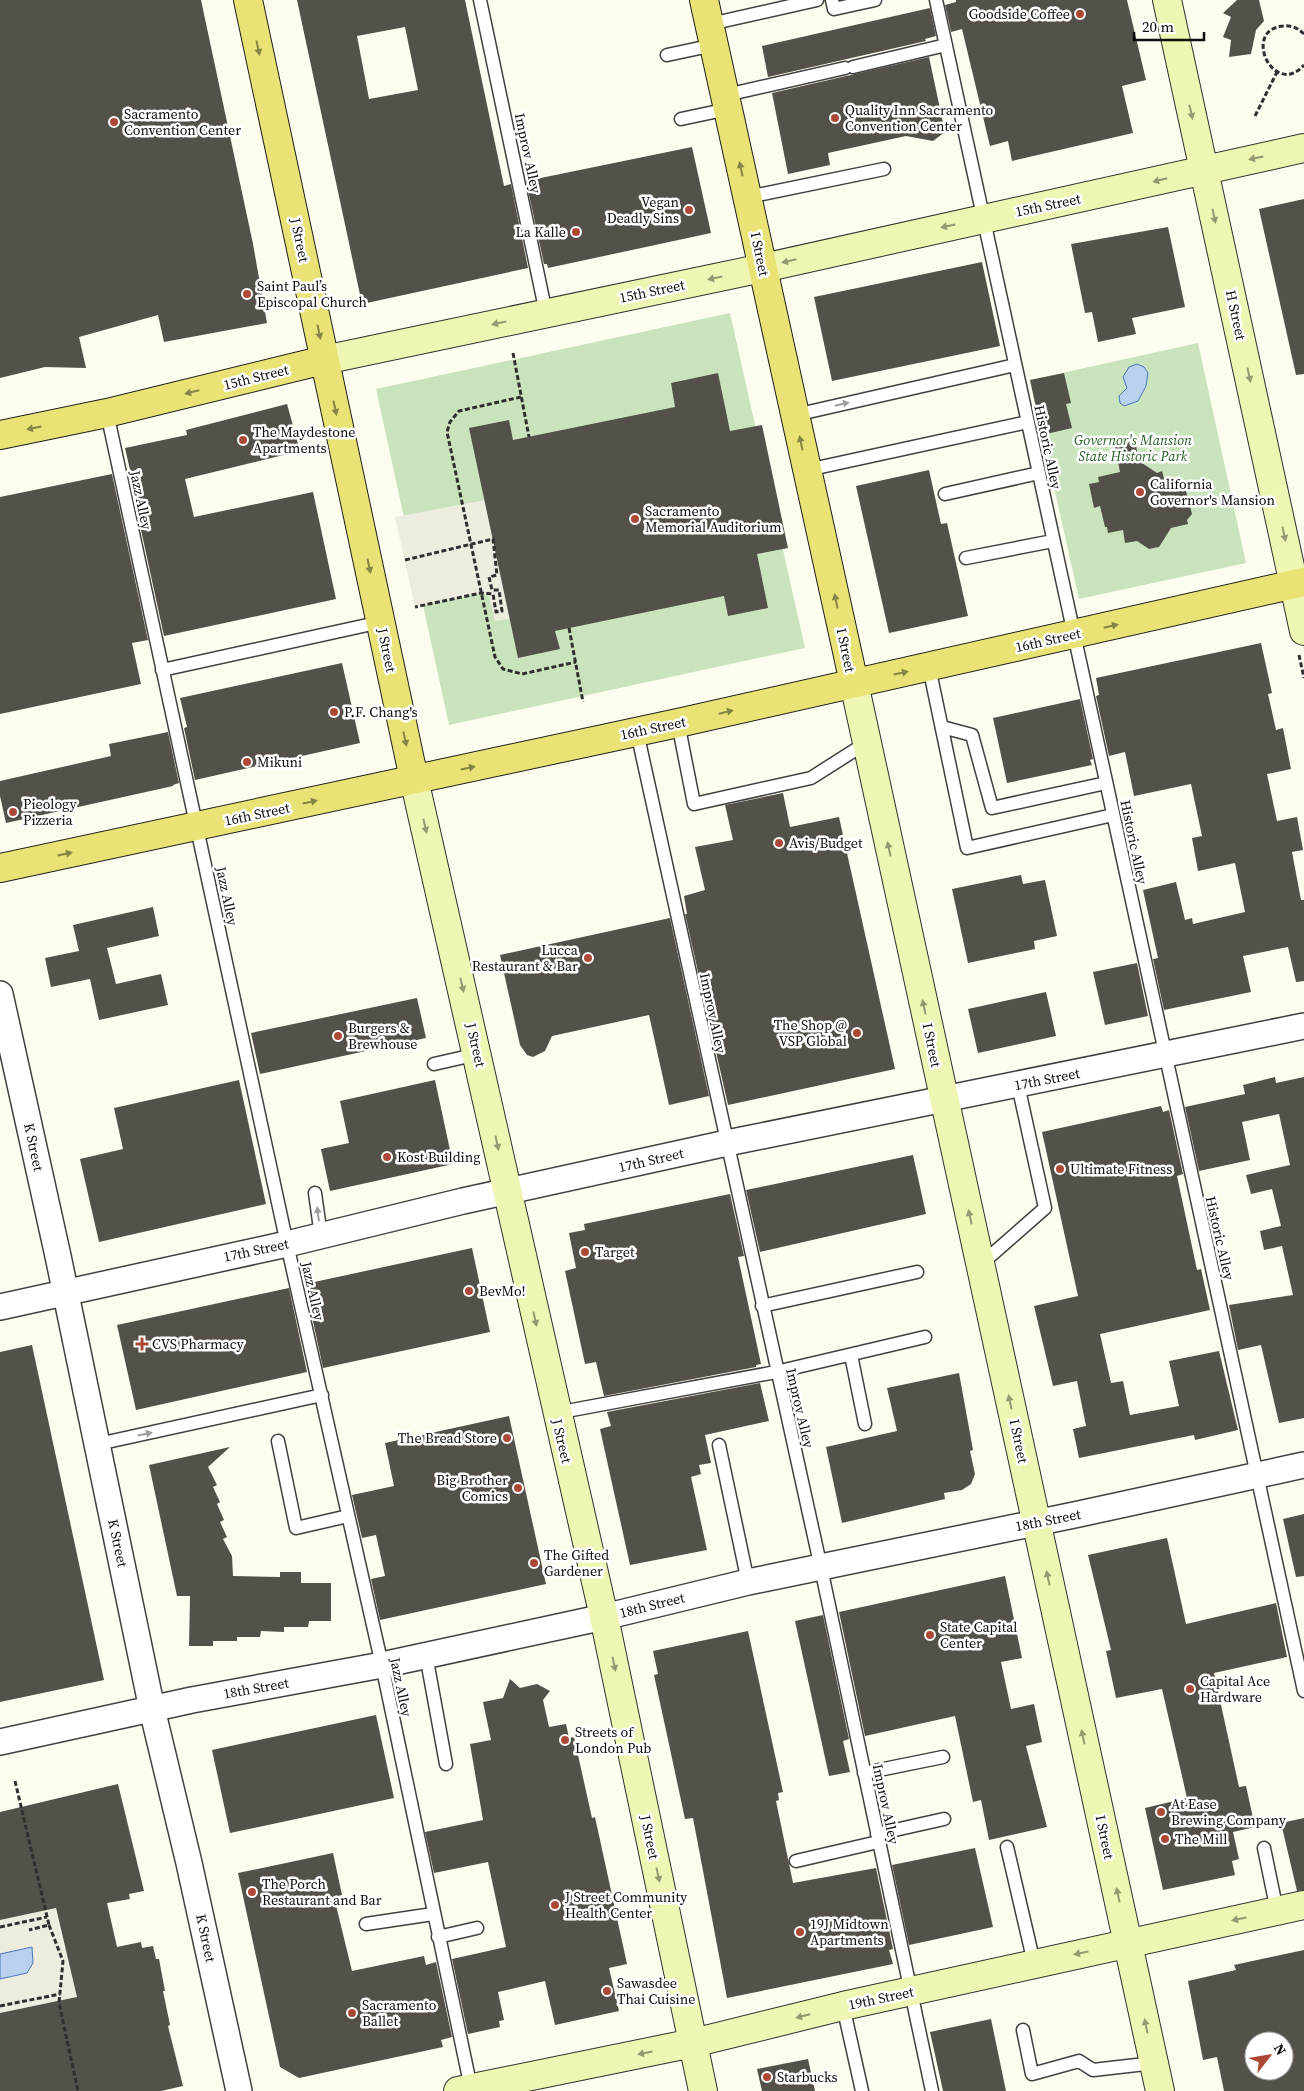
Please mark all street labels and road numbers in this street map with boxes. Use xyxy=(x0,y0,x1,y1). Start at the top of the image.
street label: Improv Alley xyxy=(510,111,546,196)
street label: 15th Street xyxy=(1013,188,1083,222)
street label: J Street xyxy=(285,215,315,264)
street label: I Street xyxy=(746,230,775,278)
street label: 15th Street xyxy=(617,274,687,308)
street label: H Street xyxy=(1221,288,1251,342)
street label: 15th Street xyxy=(221,359,291,395)
street label: Historic Alley xyxy=(1029,403,1067,492)
street label: Jazz Alley xyxy=(125,468,157,532)
street label: 16th Street xyxy=(1013,623,1083,657)
street label: J Street xyxy=(372,625,402,674)
street label: I Street xyxy=(832,626,861,674)
street label: 16th Street xyxy=(618,711,688,745)
street label: 16th Street xyxy=(222,797,292,831)
street label: Historic Alley xyxy=(1115,798,1153,887)
street label: Jazz Alley xyxy=(211,864,243,928)
street label: Improv Alley xyxy=(695,971,731,1056)
street label: J Street xyxy=(461,1020,491,1069)
street label: I Street xyxy=(918,1021,947,1069)
street label: 17th Street xyxy=(1012,1063,1082,1095)
street label: K Street xyxy=(19,1121,49,1173)
street label: 17th Street xyxy=(616,1143,686,1177)
street label: Historic Alley xyxy=(1201,1194,1240,1283)
street label: 17th Street xyxy=(221,1233,291,1267)
street label: Jazz Alley xyxy=(296,1259,330,1323)
street label: Improv Alley xyxy=(781,1366,819,1451)
street label: J Street xyxy=(547,1416,577,1465)
street label: I Street xyxy=(1005,1417,1034,1465)
street label: 18th Street xyxy=(1013,1504,1083,1536)
street label: K Street xyxy=(103,1517,133,1569)
street label: 18th Street xyxy=(617,1587,687,1623)
street label: Jazz Alley xyxy=(385,1655,417,1719)
street label: 18th Street xyxy=(222,1672,291,1704)
street label: Improv Alley xyxy=(868,1762,904,1847)
street label: J Street xyxy=(635,1812,665,1861)
street label: I Street xyxy=(1091,1813,1120,1861)
street label: K Street xyxy=(191,1912,221,1964)
street label: 19th Street xyxy=(846,1981,916,2015)

